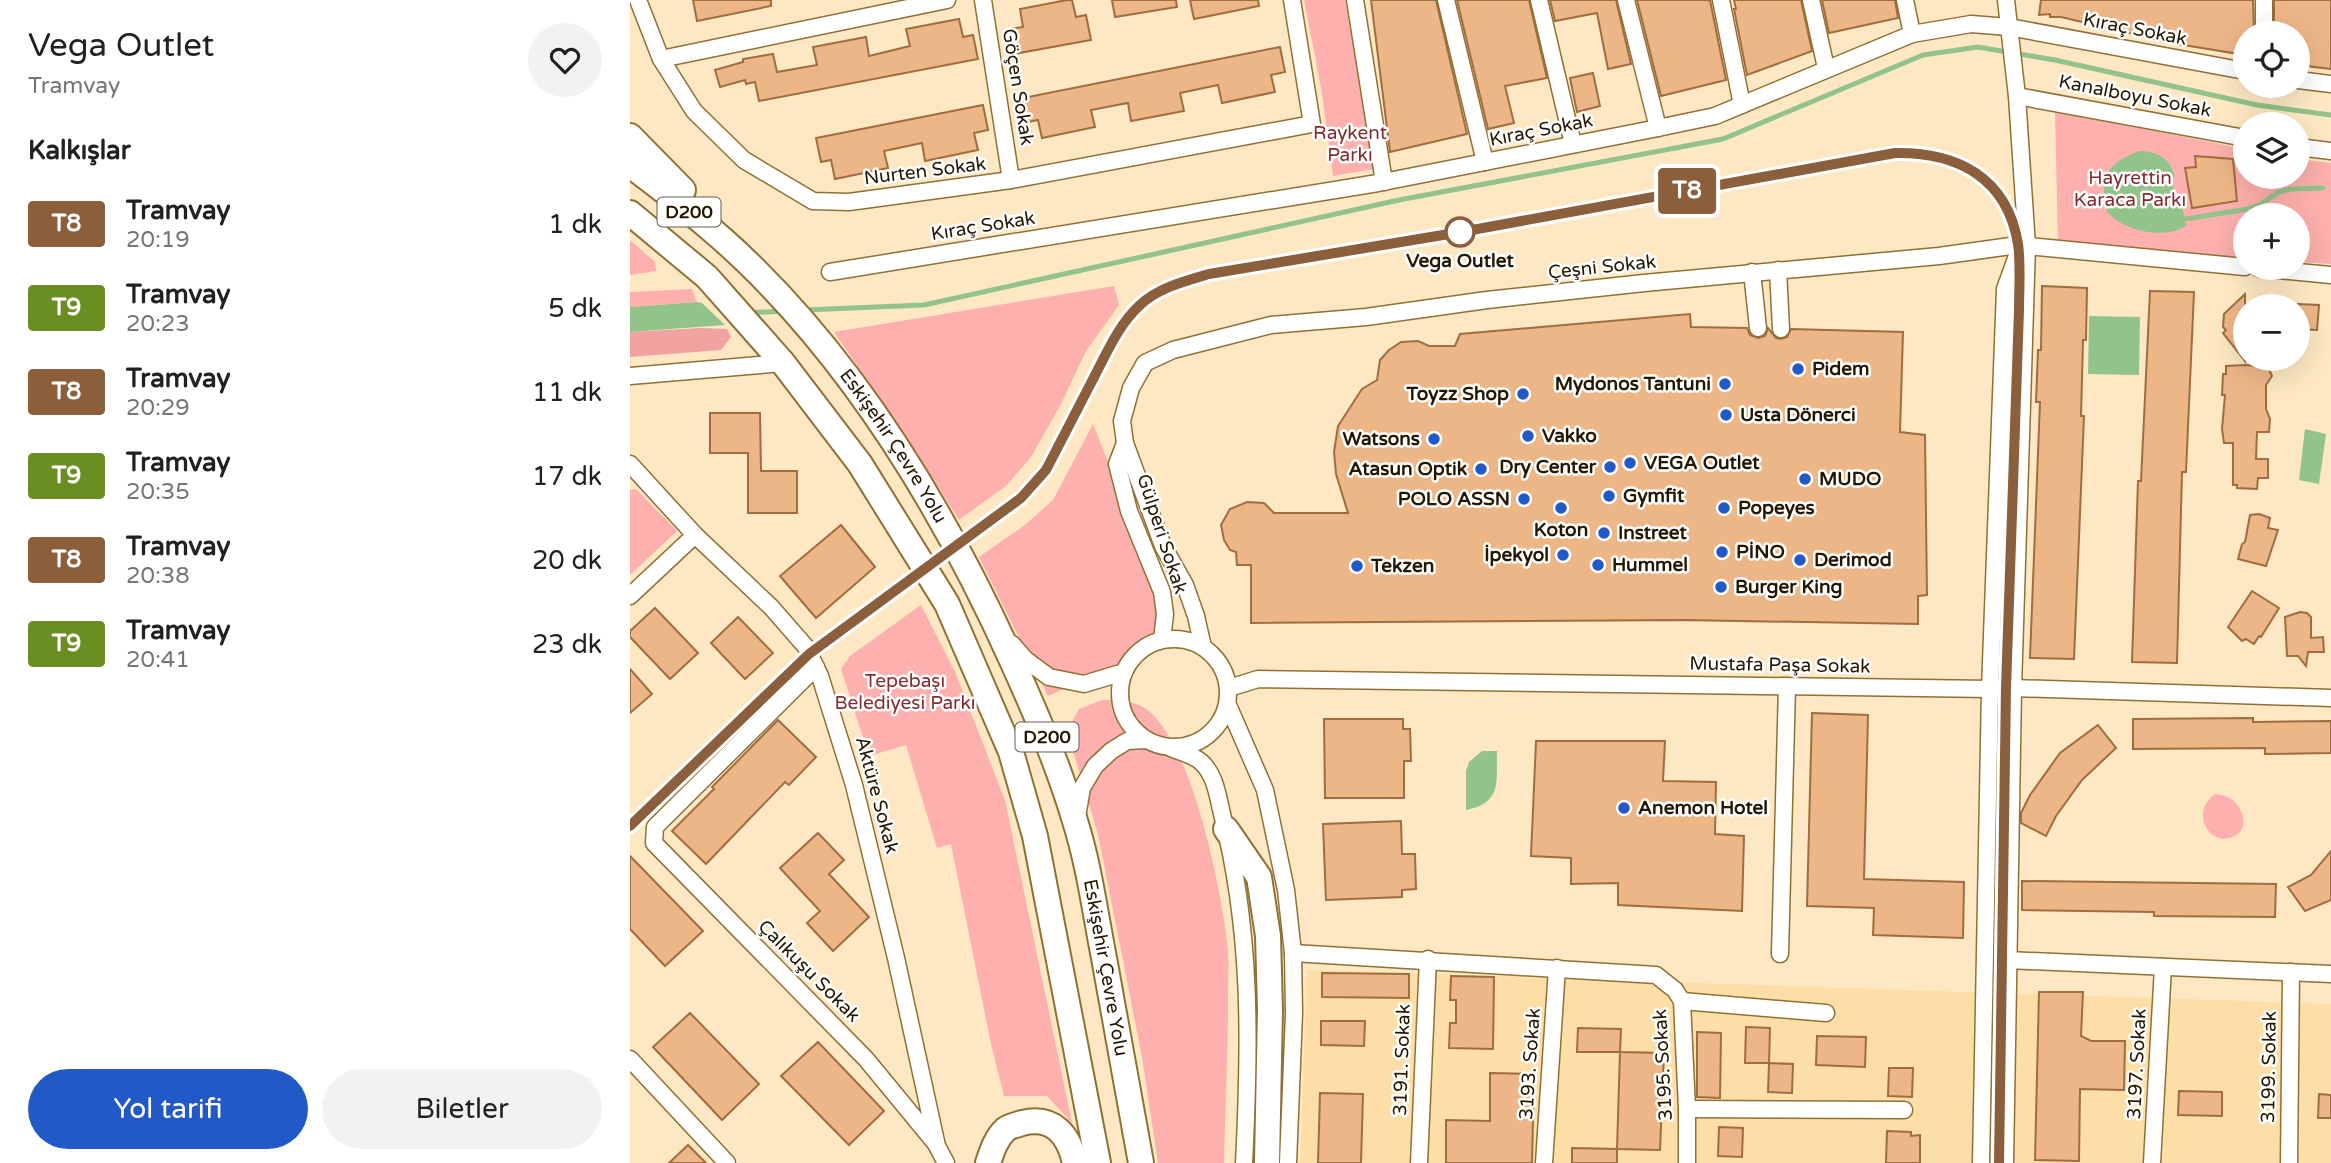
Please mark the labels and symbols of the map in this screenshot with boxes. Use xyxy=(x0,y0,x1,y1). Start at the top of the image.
street label: Kıraç Sokak xyxy=(2081,8,2189,50)
street label: Göçen Sokak xyxy=(998,27,1038,147)
street label: Kanalboyu Sokak xyxy=(2057,70,2213,122)
street label: Kıraç Sokak xyxy=(1487,109,1595,151)
park label: Raykent Parkı xyxy=(1313,122,1387,166)
street label: Nurten Sokak xyxy=(863,153,987,189)
park label: Hayrettin Karaca Parkı xyxy=(2074,167,2186,211)
line badge: T8 xyxy=(1656,168,1718,214)
road number: D200 xyxy=(658,197,720,226)
street label: Kıraç Sokak xyxy=(929,207,1037,245)
marker: Vega Outlet xyxy=(1445,217,1475,247)
place label: Vega Outlet xyxy=(1406,250,1514,273)
street label: Çeşni Sokak xyxy=(1547,250,1657,284)
place label: Pidem xyxy=(1812,358,1870,380)
marker: Pidem xyxy=(1790,361,1806,377)
street label: Eskişehir Çevre Yolu xyxy=(835,365,952,527)
place label: Mydonos Tantuni xyxy=(1555,373,1711,396)
marker: Mydonos Tantuni xyxy=(1717,376,1733,392)
place label: Toyzz Shop xyxy=(1405,383,1509,406)
marker: Toyzz Shop xyxy=(1515,386,1531,402)
place label: Usta Dönerci xyxy=(1740,404,1856,426)
marker: Usta Dönerci xyxy=(1718,407,1734,423)
place label: Vakko xyxy=(1542,425,1597,447)
place label: Watsons xyxy=(1342,428,1420,450)
marker: Vakko xyxy=(1520,428,1536,444)
marker: Watsons xyxy=(1426,431,1442,447)
place label: VEGA Outlet xyxy=(1644,452,1760,474)
marker: VEGA Outlet xyxy=(1622,455,1638,471)
place label: Dry Center xyxy=(1499,456,1597,479)
place label: Atasun Optik xyxy=(1349,458,1468,481)
marker: Dry Center xyxy=(1602,459,1618,475)
marker: Atasun Optik xyxy=(1473,461,1489,477)
place label: MUDO xyxy=(1819,468,1881,490)
street label: Gülperi Sokak xyxy=(1132,471,1192,597)
marker: MUDO xyxy=(1797,471,1813,487)
place label: Gymfit xyxy=(1623,485,1685,508)
place label: POLO ASSN xyxy=(1398,488,1510,510)
marker: Gymfit xyxy=(1601,488,1617,504)
marker: POLO ASSN xyxy=(1516,491,1532,507)
place label: Popeyes xyxy=(1738,497,1815,520)
marker: Koton xyxy=(1553,500,1569,516)
marker: Popeyes xyxy=(1716,500,1732,516)
place label: Koton xyxy=(1534,519,1588,541)
place label: Instreet xyxy=(1618,522,1688,544)
marker: Instreet xyxy=(1596,525,1612,541)
place label: PİNO xyxy=(1736,541,1785,563)
place label: İpekyol xyxy=(1484,544,1549,567)
marker: PİNO xyxy=(1714,544,1730,560)
marker: İpekyol xyxy=(1555,547,1571,563)
place label: Derimod xyxy=(1814,549,1892,571)
marker: Derimod xyxy=(1792,552,1808,568)
place label: Hummel xyxy=(1612,554,1688,576)
place label: Tekzen xyxy=(1370,555,1434,577)
marker: Hummel xyxy=(1590,557,1606,573)
marker: Tekzen xyxy=(1349,558,1365,574)
place label: Burger King xyxy=(1735,576,1843,599)
marker: Burger King xyxy=(1713,579,1729,595)
street label: Mustafa Paşa Sokak xyxy=(1689,652,1871,678)
park label: Tepebaşı Belediyesi Parkı xyxy=(835,670,975,714)
road number: D200 xyxy=(1016,722,1078,752)
street label: Aktüre Sokak xyxy=(851,734,903,856)
place label: Anemon Hotel xyxy=(1638,797,1768,819)
marker: Anemon Hotel xyxy=(1616,800,1632,816)
street label: Eskişehir Çevre Yolu xyxy=(1079,877,1133,1058)
street label: Çalıkuşu Sokak xyxy=(753,915,865,1027)
street label: 3191. Sokak xyxy=(1389,1004,1415,1116)
street label: 3193. Sokak xyxy=(1515,1007,1545,1121)
street label: 3197. Sokak xyxy=(2123,1008,2151,1120)
street label: 3195. Sokak xyxy=(1649,1009,1677,1121)
street label: 3199. Sokak xyxy=(2257,1011,2281,1123)

